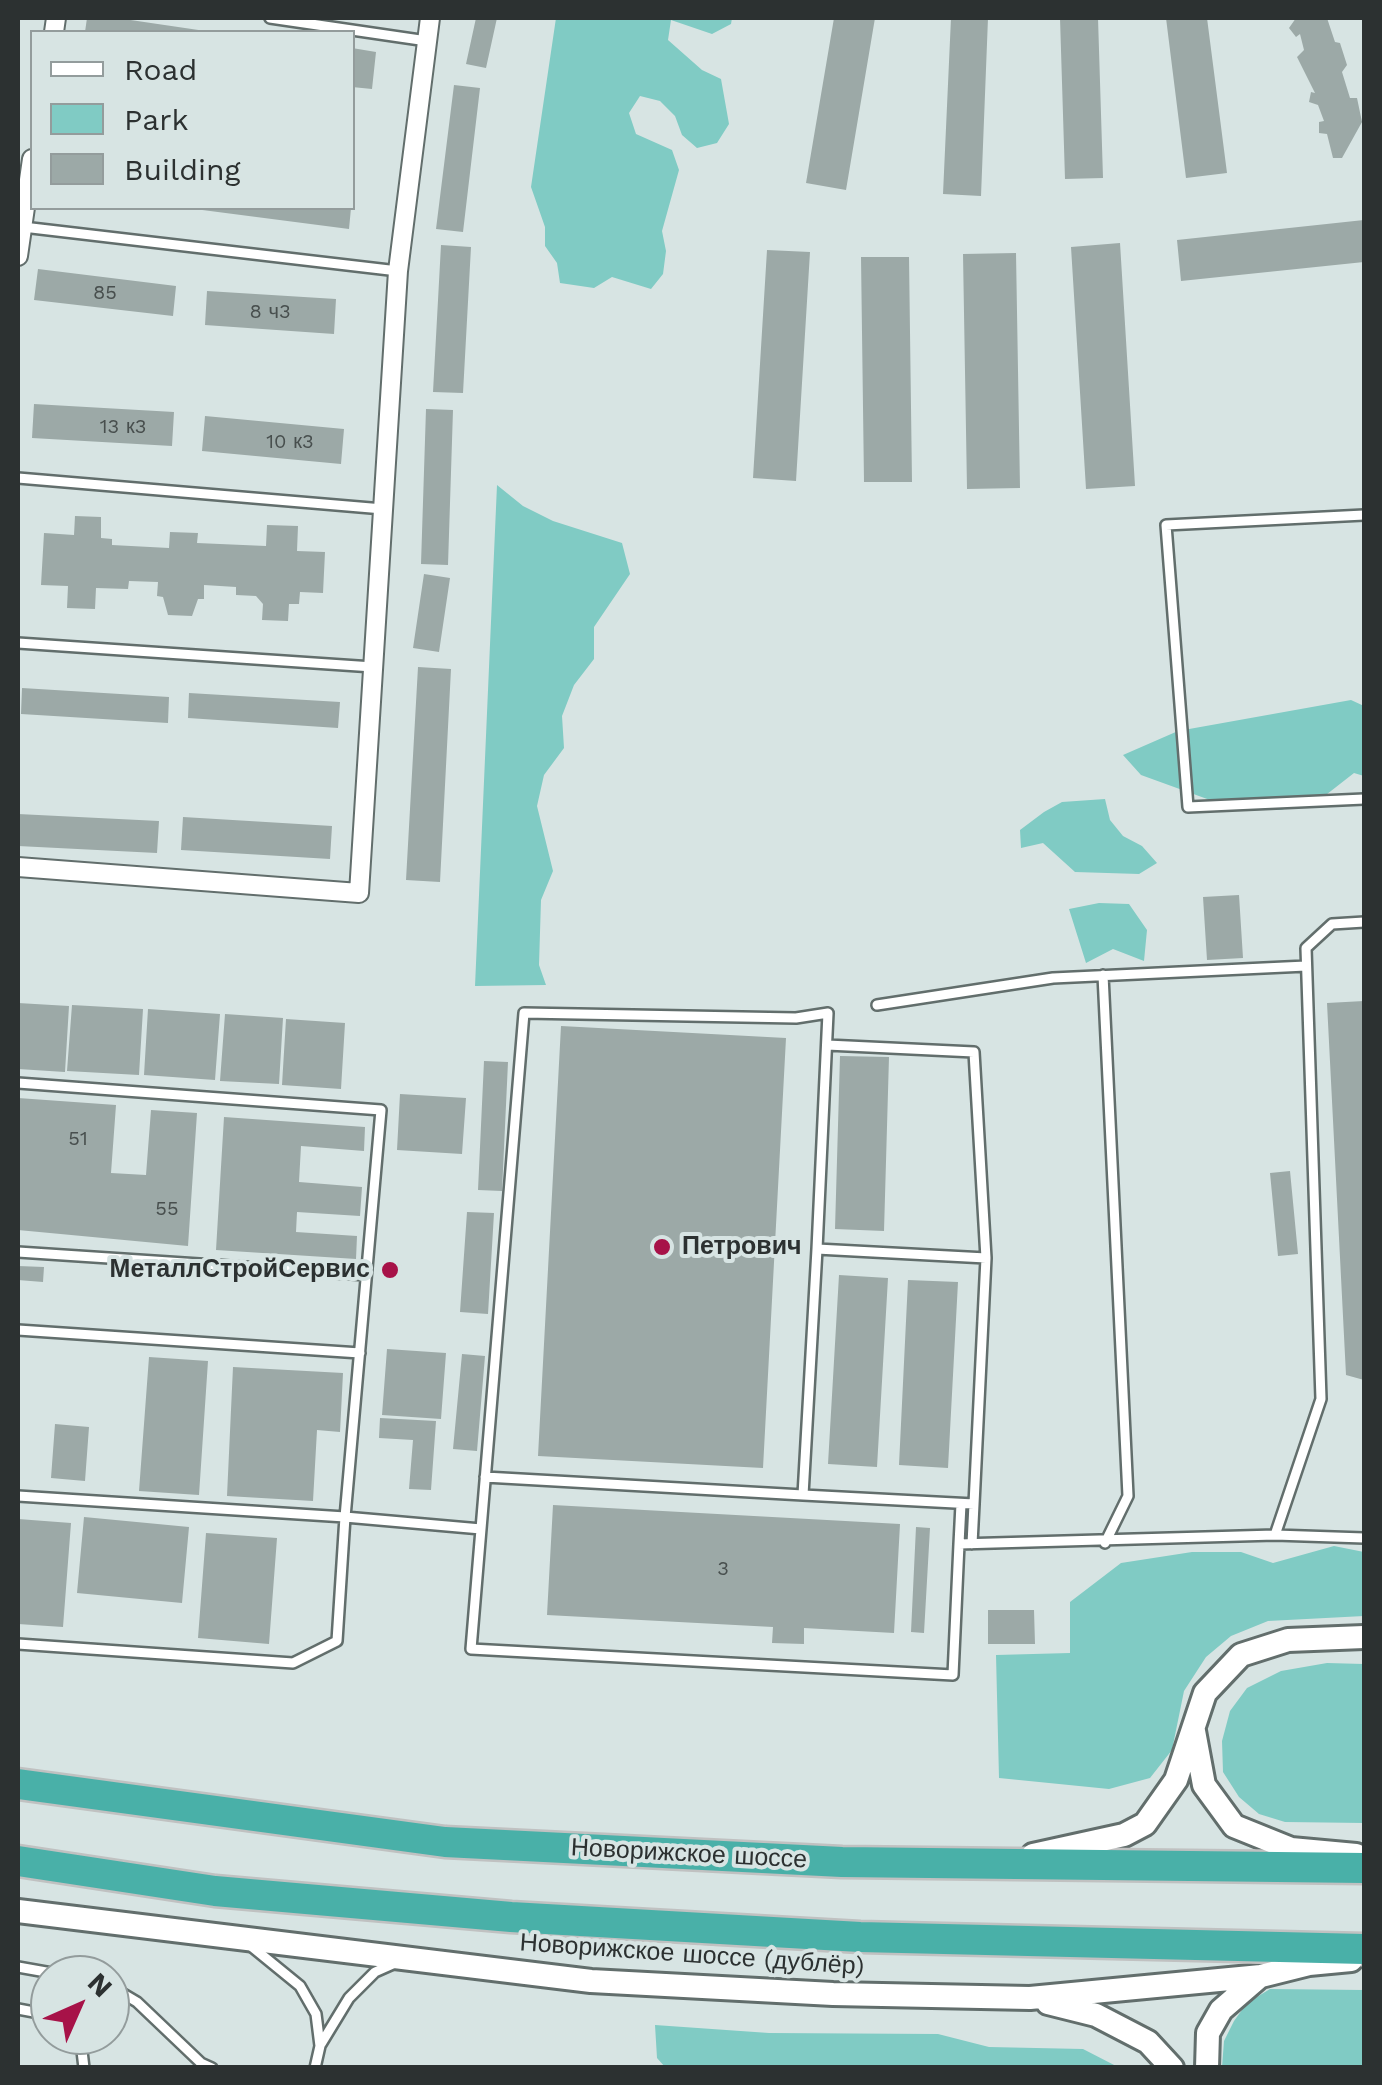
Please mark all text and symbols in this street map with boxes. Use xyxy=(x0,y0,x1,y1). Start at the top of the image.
legend xyxy=(30,30,355,210)
text: Road xyxy=(124,52,197,87)
text: Park xyxy=(124,102,189,137)
text: Building xyxy=(124,152,241,187)
house number: 85 xyxy=(93,281,117,305)
house number: 8 ч3 xyxy=(249,300,291,324)
house number: 13 к3 xyxy=(100,415,146,439)
house number: 10 к3 xyxy=(266,430,314,454)
house number: 51 xyxy=(68,1127,88,1151)
house number: 55 xyxy=(155,1197,179,1221)
place label: Петрович xyxy=(682,1232,802,1262)
marker: Петрович xyxy=(651,1236,673,1258)
place label: МеталлСтройСервис xyxy=(110,1255,370,1285)
marker: МеталлСтройСервис xyxy=(379,1259,401,1281)
house number: 3 xyxy=(717,1557,729,1581)
street label: Новорижское шоссе xyxy=(570,1833,808,1875)
street label: Новорижское шоссе (дублёр) xyxy=(519,1928,865,1982)
north arrow xyxy=(30,1955,130,2055)
text: N xyxy=(81,1966,119,2004)

